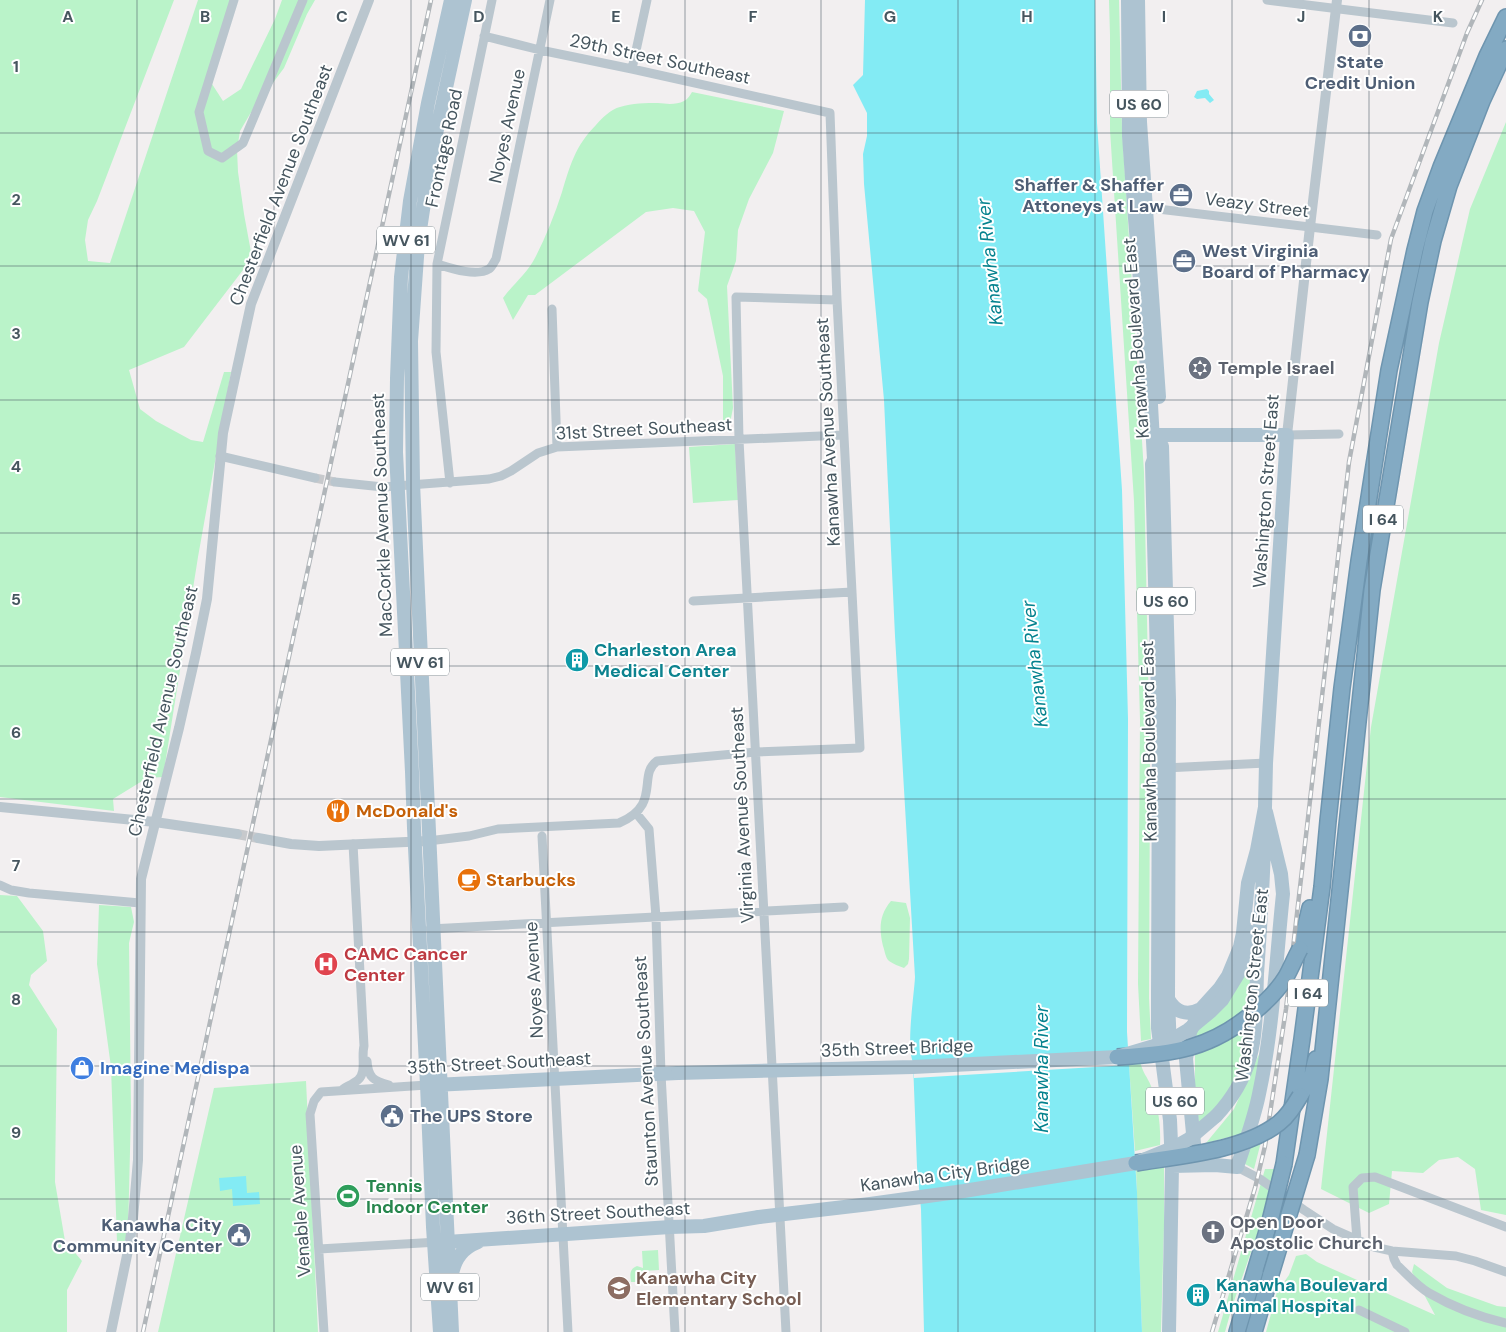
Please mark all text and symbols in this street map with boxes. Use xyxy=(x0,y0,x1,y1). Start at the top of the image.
text: A xyxy=(62,6,74,27)
text: B xyxy=(200,6,210,27)
text: C xyxy=(336,6,348,27)
text: D xyxy=(473,6,485,27)
text: E xyxy=(611,6,621,27)
text: F xyxy=(749,6,758,27)
text: G xyxy=(884,6,896,27)
text: H xyxy=(1021,6,1033,27)
text: I xyxy=(1162,6,1166,27)
text: J xyxy=(1297,6,1305,27)
text: K xyxy=(1433,6,1444,27)
bank icon: State Credit Union xyxy=(1347,23,1373,49)
street label: 29th Street Southeast xyxy=(568,28,752,90)
place label: State Credit Union xyxy=(1305,50,1415,95)
text: 1 xyxy=(13,56,19,77)
street label: Chesterfield Avenue Southeast xyxy=(224,61,338,309)
street label: Noyes Avenue xyxy=(483,66,531,186)
street label: Frontage Road xyxy=(420,87,468,209)
road number: US 60 xyxy=(1110,90,1168,118)
place label: Shaffer & Shaffer Attoneys at Law xyxy=(1014,173,1164,218)
office icon: Shaffer & Shaffer Attoneys at Law xyxy=(1168,182,1194,208)
street label: Veazy Street xyxy=(1203,187,1311,223)
text: 2 xyxy=(11,189,21,210)
water label: Kanawha River xyxy=(970,196,1009,327)
road number: WV 61 xyxy=(377,226,435,254)
street label: Kanawha Boulevard East xyxy=(1117,237,1155,439)
place label: West Virginia Board of Pharmacy xyxy=(1202,239,1370,284)
office icon: West Virginia Board of Pharmacy xyxy=(1171,248,1197,274)
street label: Kanawha Avenue Southeast xyxy=(810,317,846,547)
text: 3 xyxy=(11,323,21,344)
synagogue icon: Temple Israel xyxy=(1187,355,1213,381)
place label: Temple Israel xyxy=(1218,356,1335,380)
street label: MacCorkle Avenue Southeast xyxy=(366,393,398,637)
street label: Washington Street East xyxy=(1247,393,1285,589)
street label: 31st Street Southeast xyxy=(555,412,733,446)
text: 4 xyxy=(11,456,21,477)
road number: I 64 xyxy=(1363,506,1403,532)
street label: Chesterfield Avenue Southeast xyxy=(122,583,204,839)
road number: US 60 xyxy=(1137,588,1195,614)
text: 5 xyxy=(11,589,21,610)
water label: Kanawha River xyxy=(1015,598,1054,729)
place label: Charleston Area Medical Center xyxy=(594,638,737,683)
street label: Kanawha Boulevard East xyxy=(1135,640,1163,842)
building icon: Charleston Area Medical Center xyxy=(564,647,590,673)
road number: WV 61 xyxy=(391,649,449,676)
street label: Virginia Avenue Southeast xyxy=(724,706,760,924)
text: 6 xyxy=(11,722,21,743)
restaurant icon: McDonald's xyxy=(325,798,351,824)
place label: McDonald's xyxy=(356,799,458,823)
text: 7 xyxy=(12,855,21,876)
cafe icon: Starbucks xyxy=(456,867,482,893)
place label: Starbucks xyxy=(486,868,576,892)
street label: Washington Street East xyxy=(1230,887,1274,1083)
street label: Noyes Avenue xyxy=(519,921,549,1039)
place label: CAMC Cancer Center xyxy=(344,942,467,987)
hospital icon: CAMC Cancer Center xyxy=(313,951,339,977)
street label: Staunton Avenue Southeast xyxy=(628,955,664,1187)
road number: I 64 xyxy=(1288,980,1328,1006)
text: 8 xyxy=(11,989,21,1010)
water label: Kanawha River xyxy=(1029,1004,1054,1133)
street label: 35th Street Bridge xyxy=(820,1033,974,1063)
street label: 35th Street Southeast xyxy=(406,1046,592,1080)
shop icon: Imagine Medispa xyxy=(69,1055,95,1081)
place label: Imagine Medispa xyxy=(100,1056,250,1080)
road number: US 60 xyxy=(1146,1088,1204,1114)
public building icon: The UPS Store xyxy=(379,1103,405,1129)
place label: The UPS Store xyxy=(410,1104,533,1128)
text: 9 xyxy=(11,1122,21,1143)
street label: Venable Avenue xyxy=(283,1144,317,1278)
street label: Kanawha City Bridge xyxy=(859,1150,1031,1198)
place label: Tennis Indoor Center xyxy=(366,1174,488,1219)
sports icon: Tennis Indoor Center xyxy=(335,1183,361,1209)
street label: 36th Street Southeast xyxy=(505,1196,691,1230)
place label: Open Door Apostolic Church xyxy=(1230,1210,1383,1255)
place label: Kanawha City Community Center xyxy=(53,1213,222,1258)
church icon: Open Door Apostolic Church xyxy=(1200,1219,1226,1245)
public building icon: Kanawha City Community Center xyxy=(226,1222,252,1248)
place label: Kanawha City Elementary School xyxy=(636,1266,802,1311)
place label: Kanawha Boulevard Animal Hospital xyxy=(1216,1273,1388,1318)
road number: WV 61 xyxy=(421,1274,479,1300)
school or university icon: Kanawha City Elementary School xyxy=(606,1275,632,1301)
building icon: Kanawha Boulevard Animal Hospital xyxy=(1185,1282,1211,1308)

